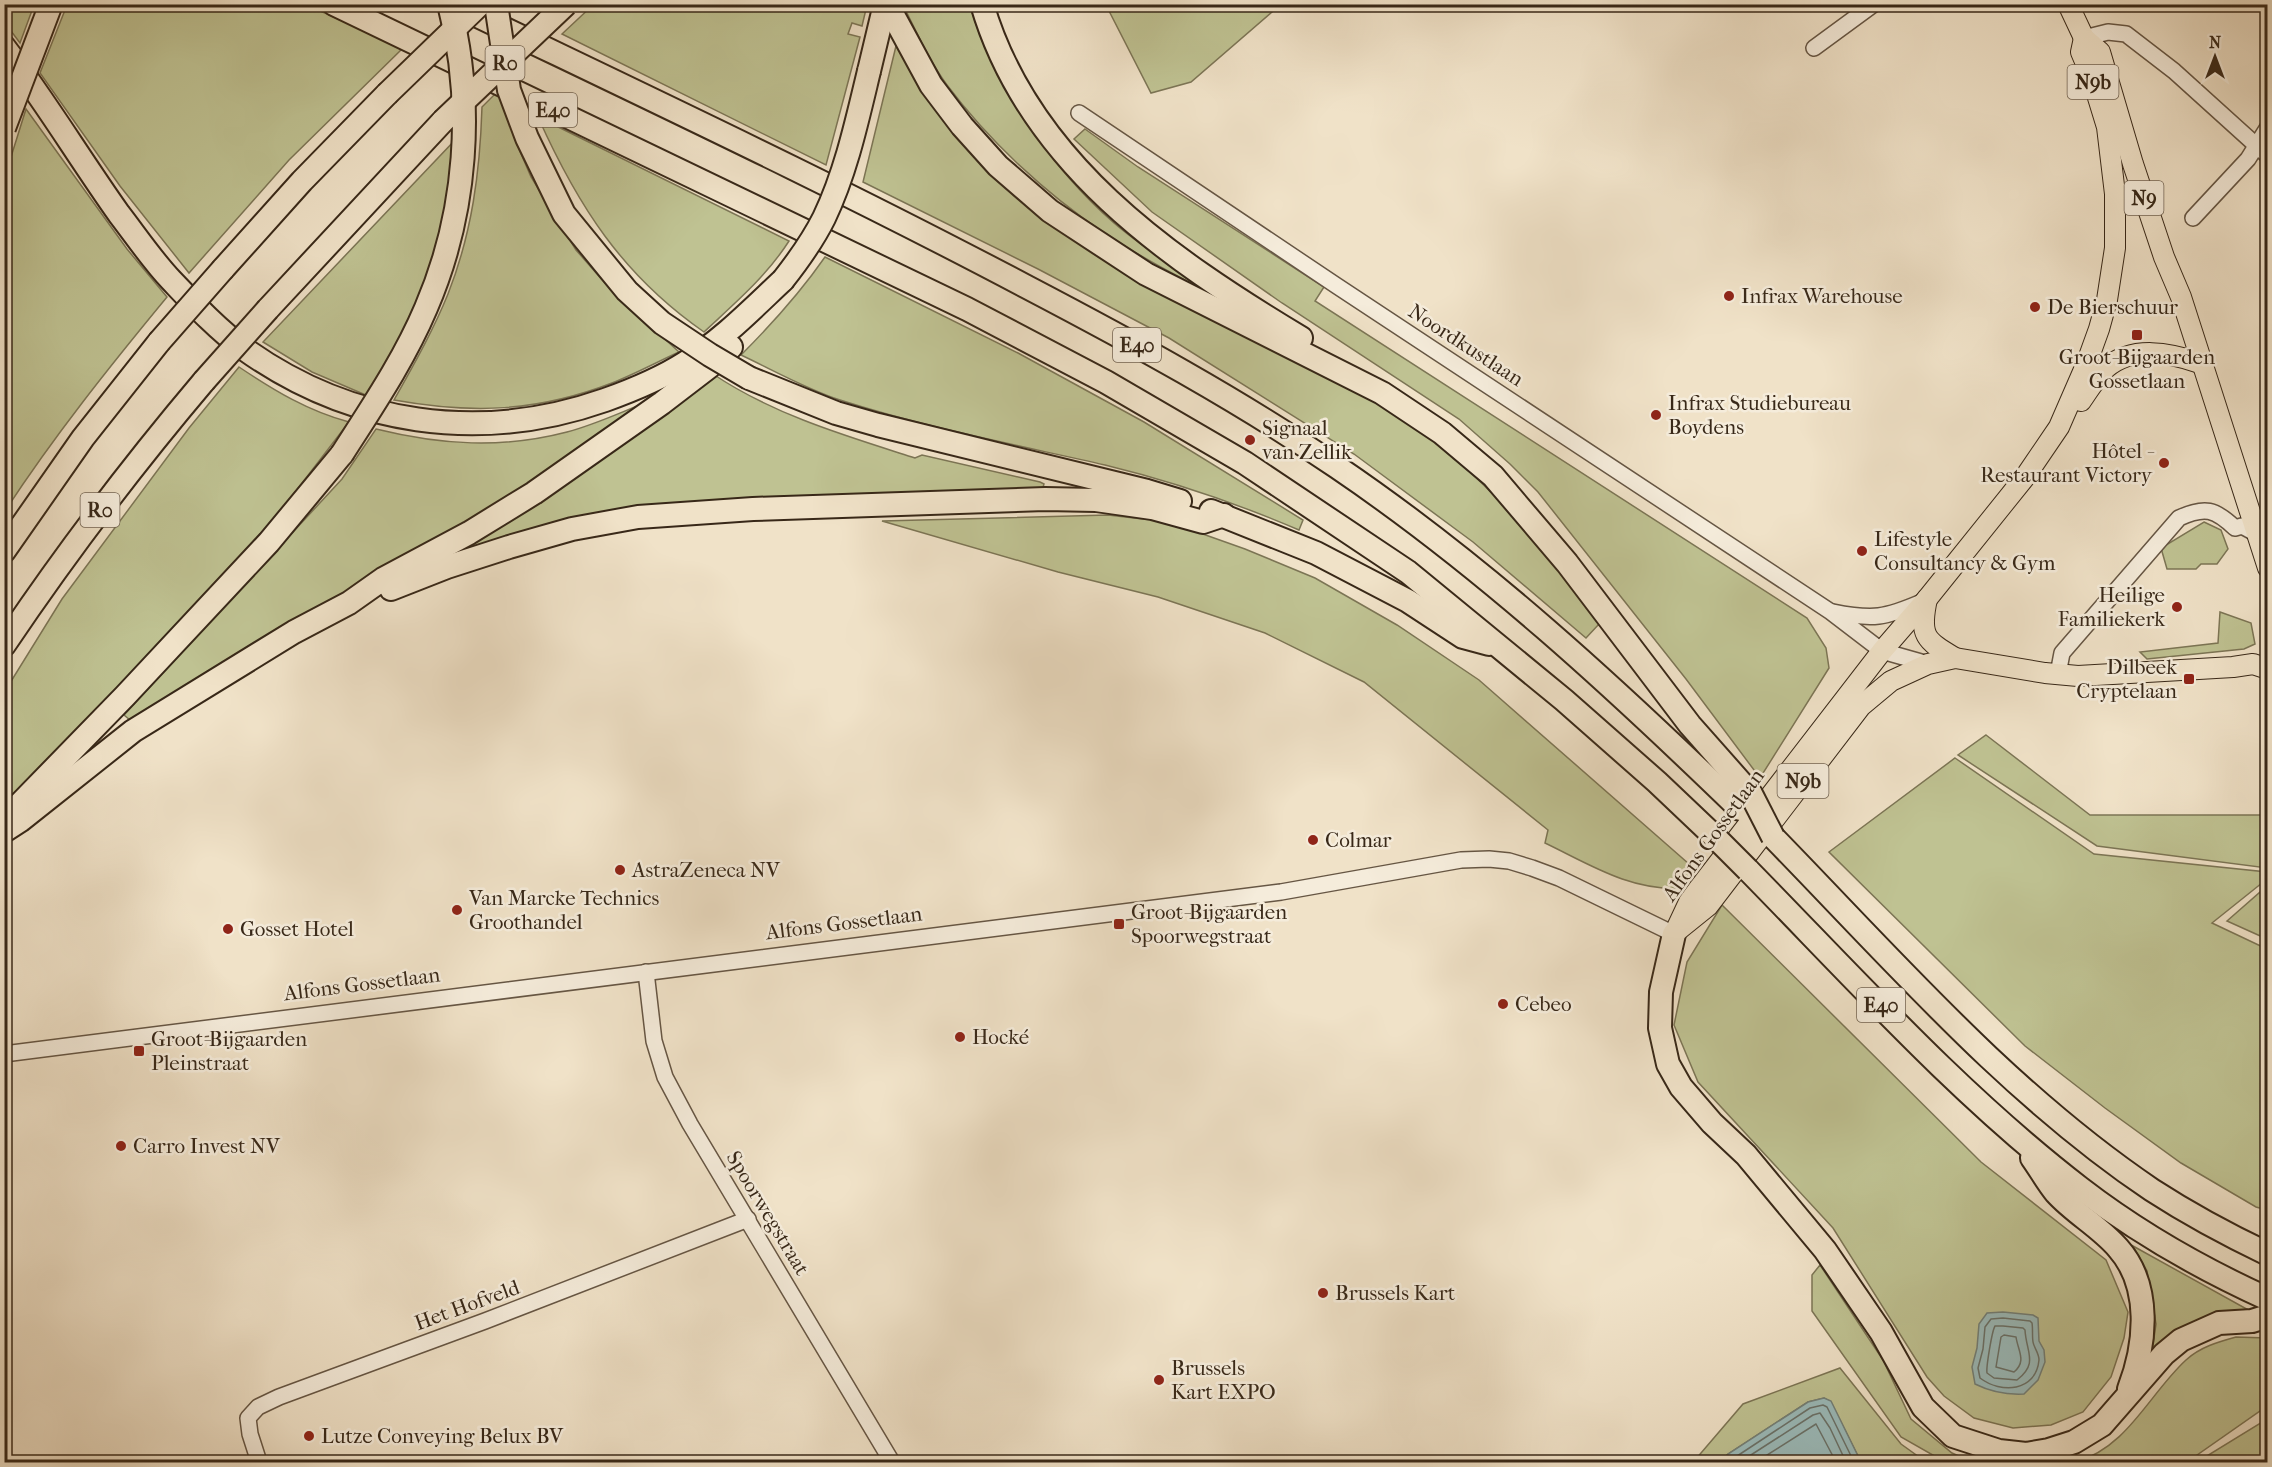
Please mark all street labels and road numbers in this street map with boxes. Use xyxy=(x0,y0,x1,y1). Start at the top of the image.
road number: R0 xyxy=(486,46,524,80)
road number: N9b xyxy=(2068,65,2118,99)
road number: E40 xyxy=(529,93,577,127)
road number: N9 xyxy=(2124,181,2164,215)
street label: Noordkustlaan xyxy=(1404,299,1528,391)
road number: E40 xyxy=(1113,328,1161,362)
road number: R0 xyxy=(80,493,120,527)
street label: Alfons Gossetlaan xyxy=(1656,764,1769,906)
road number: N9b xyxy=(1778,764,1828,798)
street label: Alfons Gossetlaan xyxy=(763,902,924,945)
street label: Alfons Gossetlaan xyxy=(281,963,442,1006)
road number: E40 xyxy=(1857,988,1905,1022)
street label: Spoorwegstraat xyxy=(722,1147,815,1280)
street label: Het Hofveld xyxy=(411,1275,523,1335)

